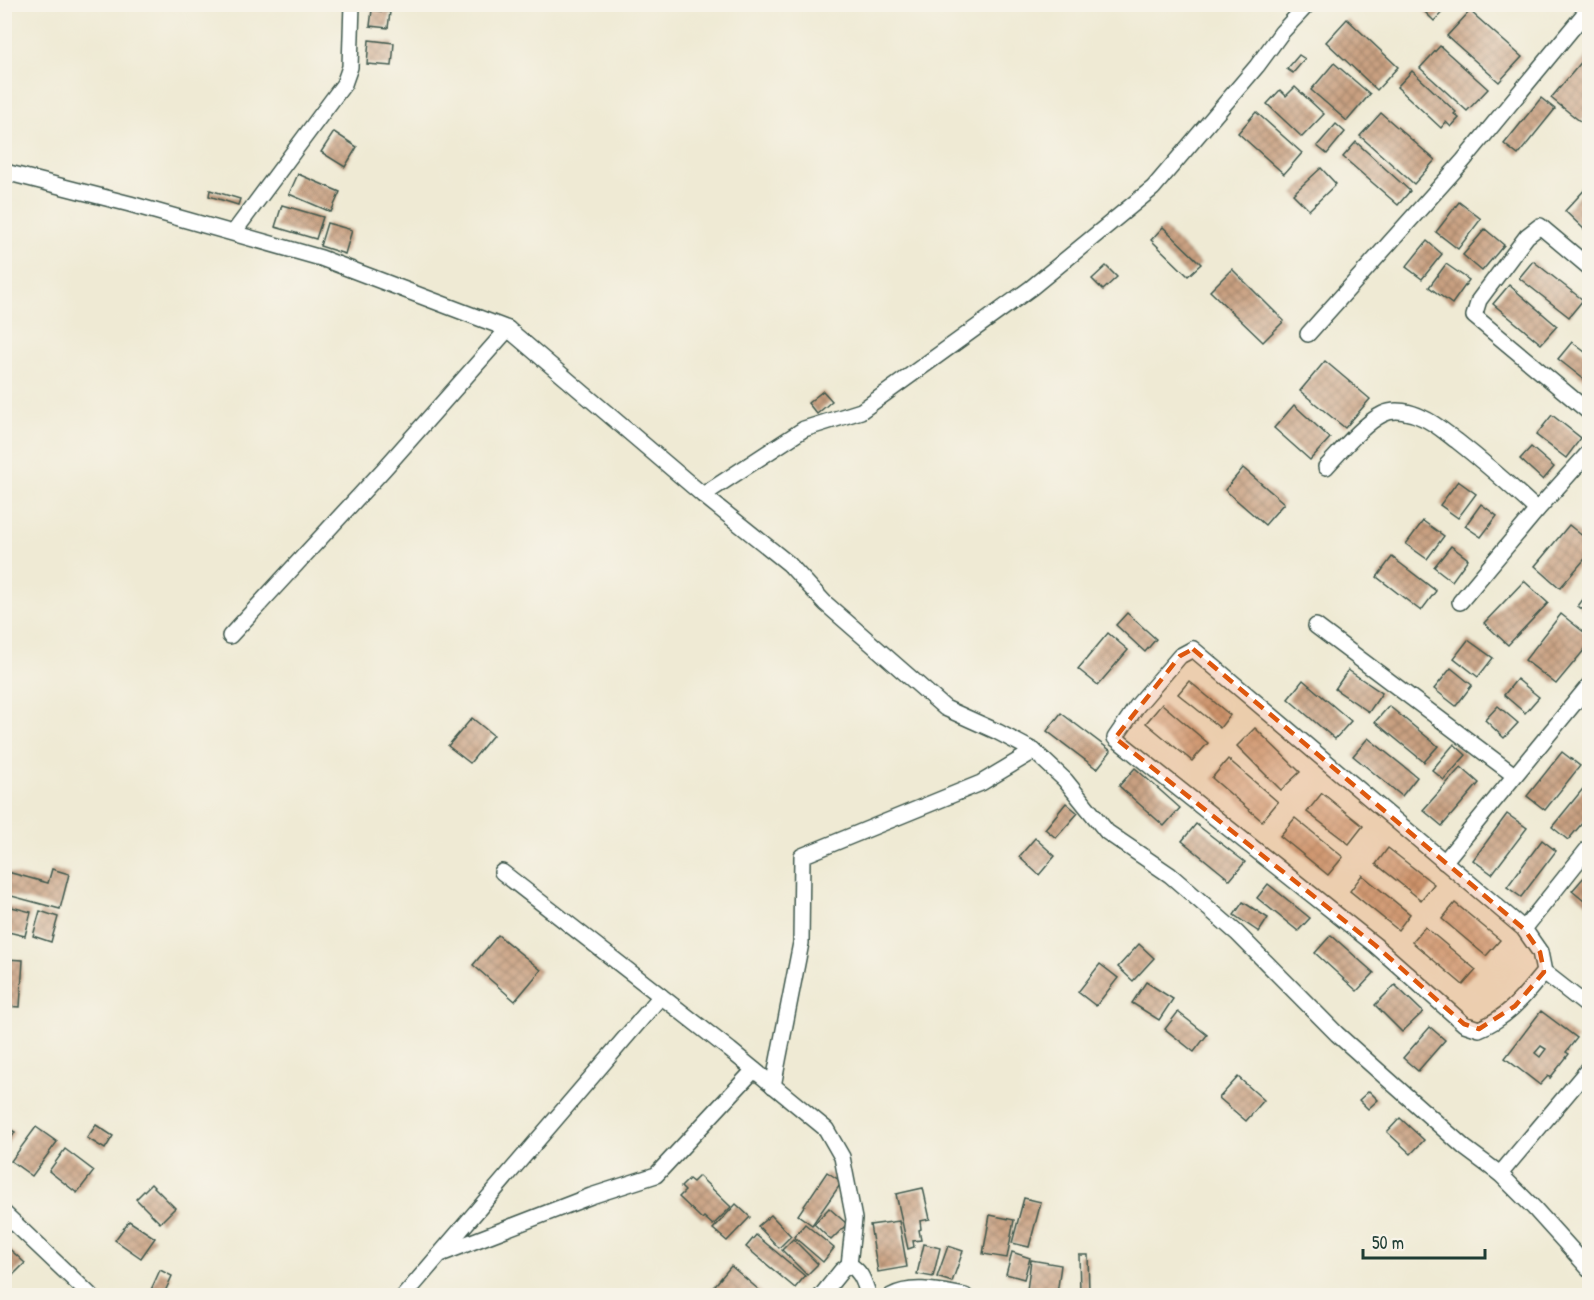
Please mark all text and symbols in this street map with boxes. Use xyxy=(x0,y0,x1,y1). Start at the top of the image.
scale bar xyxy=(1363,1222,1484,1260)
text: 50 m xyxy=(1372,1230,1404,1255)

